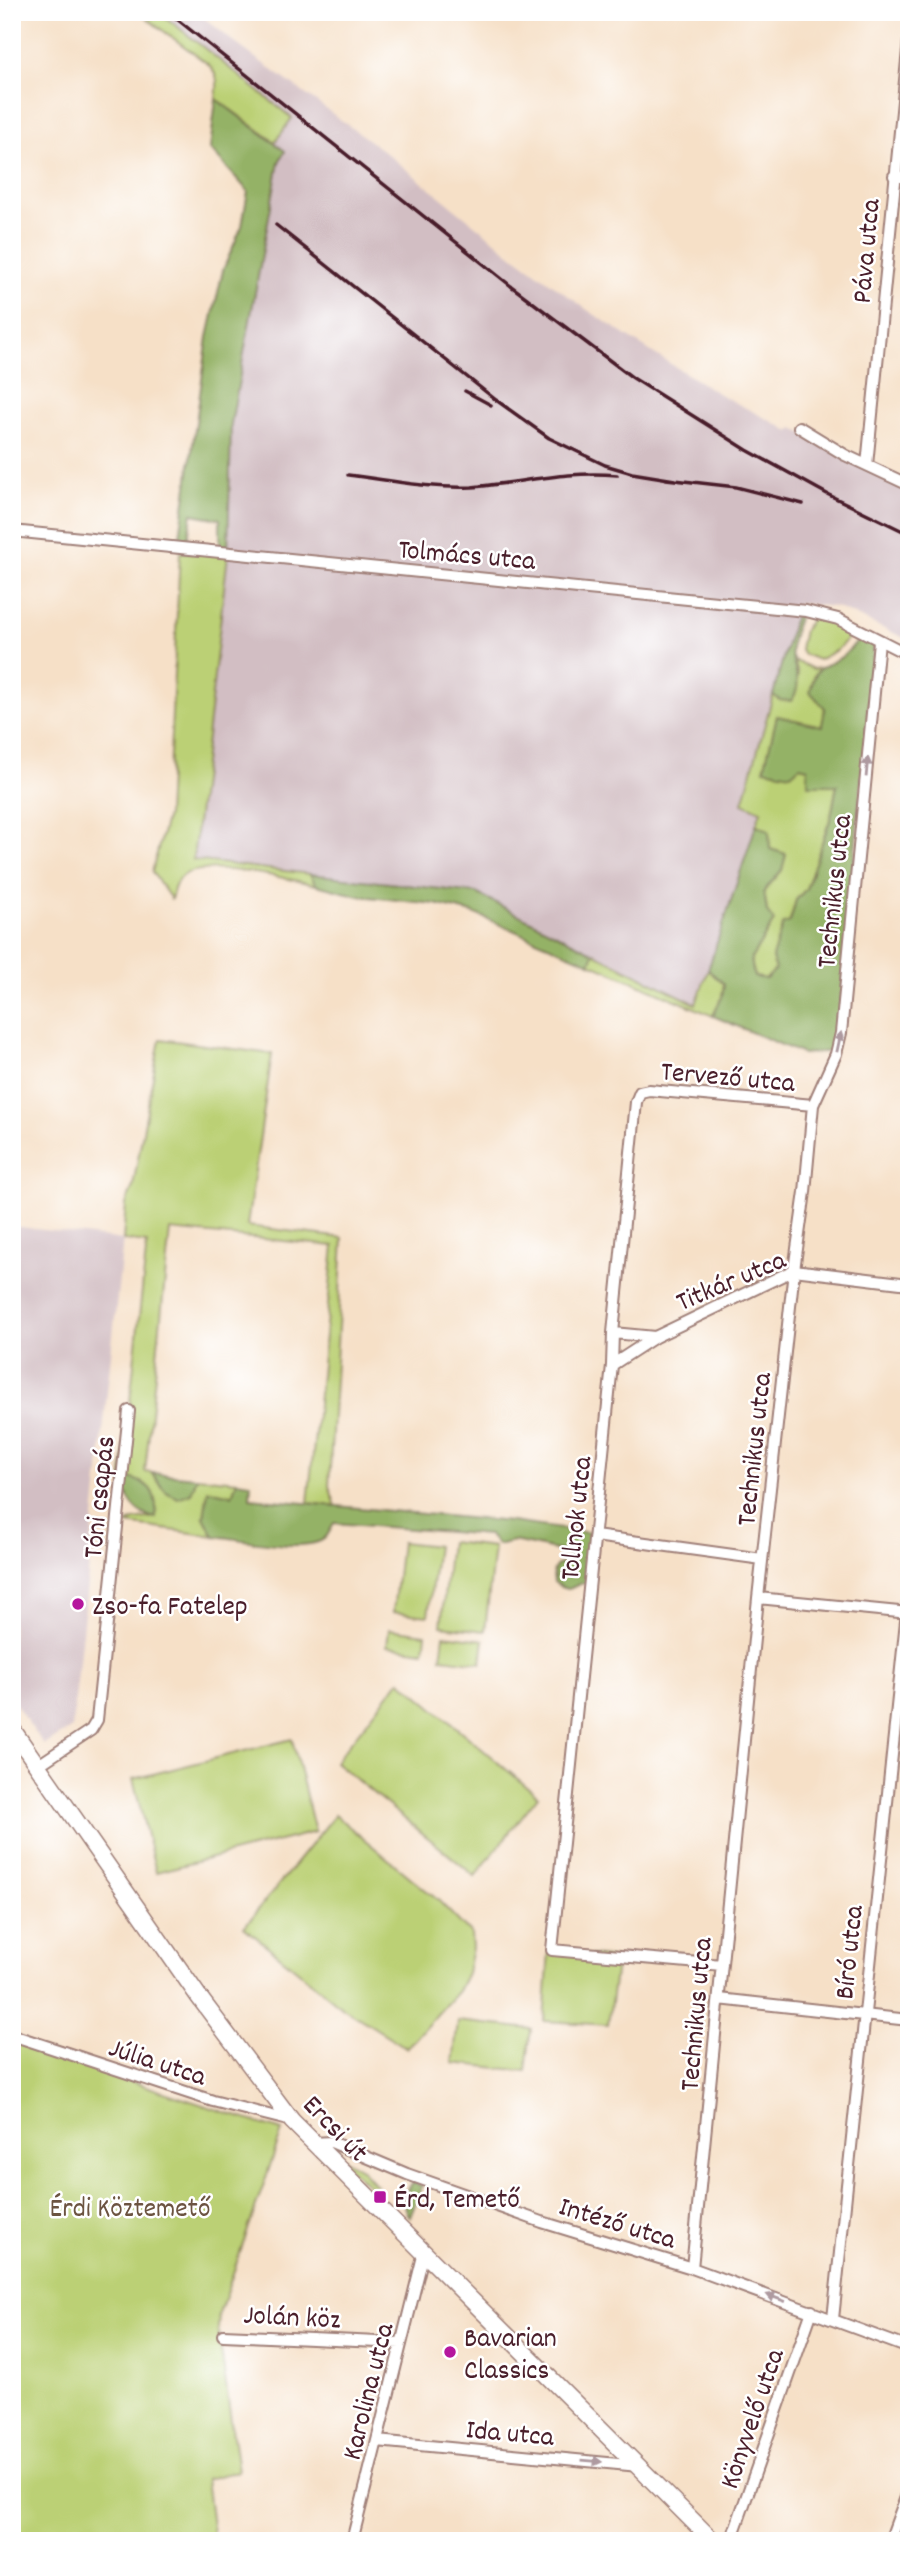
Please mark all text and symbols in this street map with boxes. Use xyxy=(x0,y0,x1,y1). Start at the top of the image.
street label: Páva utca xyxy=(844,197,894,305)
street label: Tolmács utca xyxy=(396,532,538,584)
one-way arrow xyxy=(862,756,873,778)
street label: Technikus utca xyxy=(809,812,865,970)
one-way arrow xyxy=(833,1031,844,1053)
street label: Tervező utca xyxy=(659,1054,797,1106)
street label: Titkár utca xyxy=(671,1242,794,1325)
street label: Technikus utca xyxy=(729,1370,785,1528)
street label: Tóni csapás xyxy=(76,1434,128,1561)
street label: Tollnok utca xyxy=(553,1454,605,1583)
place label: Zso-fa Fatelep xyxy=(92,1589,248,1629)
marker: Zso-fa Fatelep xyxy=(70,1596,86,1612)
street label: Bíró utca xyxy=(827,1903,877,2002)
street label: Technikus utca xyxy=(672,1935,726,2093)
street label: Júlia utca xyxy=(103,2030,211,2100)
street label: Ercsi út xyxy=(291,2088,376,2173)
place label: Érd, Temető xyxy=(394,2182,520,2222)
marker: Érd, Temető xyxy=(372,2189,388,2205)
street label: Intéző utca xyxy=(553,2189,681,2263)
park label: Érdi Köztemető xyxy=(50,2191,211,2231)
one-way arrow xyxy=(766,2292,787,2303)
street label: Jolán köz xyxy=(242,2297,342,2343)
street label: Karolina utca xyxy=(335,2319,407,2465)
place label: Bavarian Classics xyxy=(464,2321,557,2393)
street label: Könyvelő utca xyxy=(712,2343,798,2495)
marker: Bavarian Classics xyxy=(442,2344,458,2360)
street label: Ida utca xyxy=(464,2412,556,2460)
one-way arrow xyxy=(581,2456,603,2467)

